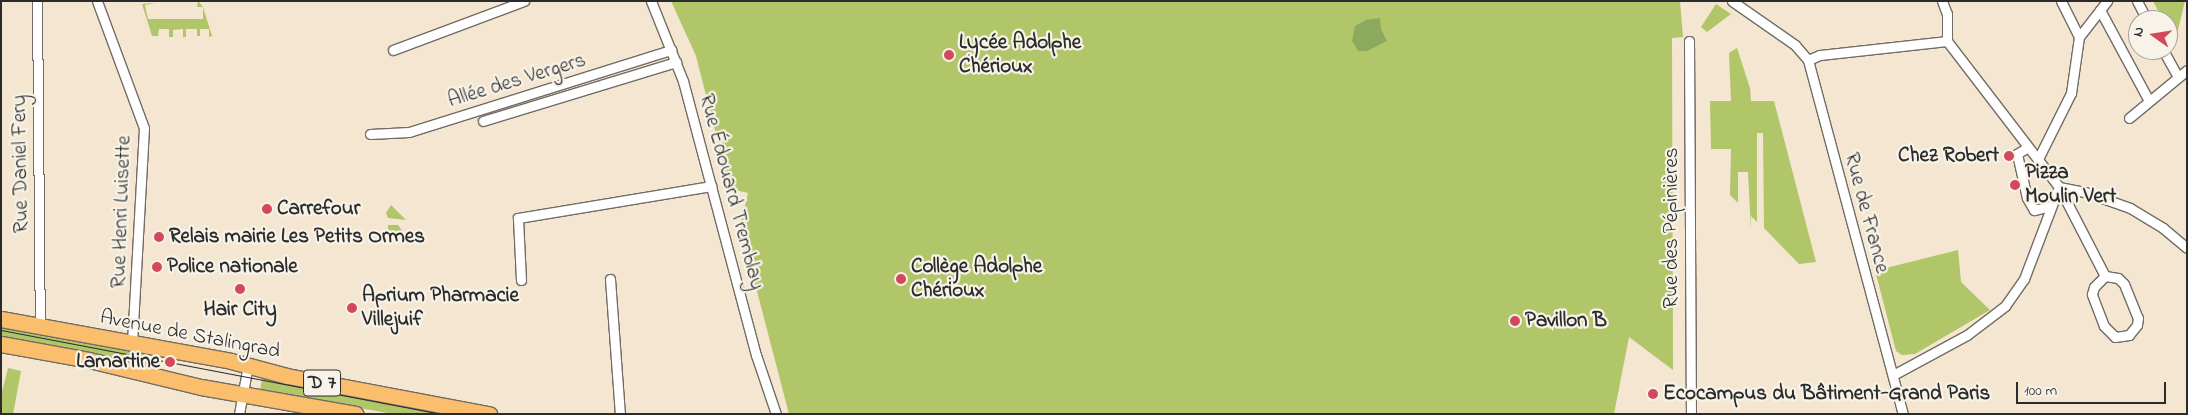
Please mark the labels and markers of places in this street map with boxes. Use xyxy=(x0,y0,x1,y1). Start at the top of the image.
place label: Lycée Adolphe Chérioux xyxy=(959,30,1081,80)
marker: Lycée Adolphe Chérioux xyxy=(943,49,955,61)
place label: Chez Robert xyxy=(1898,143,1999,169)
marker: Chez Robert xyxy=(2003,150,2015,162)
place label: Pizza Moulin Vert xyxy=(2025,160,2116,210)
marker: Pizza Moulin Vert xyxy=(2009,179,2021,191)
place label: Carrefour xyxy=(277,196,360,222)
marker: Carrefour xyxy=(261,203,273,215)
place label: Relais mairie Les Petits Ormes xyxy=(169,224,425,250)
marker: Relais mairie Les Petits Ormes xyxy=(153,231,165,243)
place label: Police nationale xyxy=(167,254,298,280)
place label: Collège Adolphe Chérioux xyxy=(911,254,1042,304)
marker: Police nationale xyxy=(151,261,163,273)
marker: Collège Adolphe Chérioux xyxy=(895,273,907,285)
marker: Hair City xyxy=(234,283,246,295)
place label: Aprium Pharmacie Villejuif xyxy=(362,283,519,333)
place label: Hair City xyxy=(203,297,277,323)
marker: Aprium Pharmacie Villejuif xyxy=(346,302,358,314)
place label: Pavillon B xyxy=(1525,308,1607,334)
marker: Pavillon B xyxy=(1509,315,1521,327)
place label: Lamartine xyxy=(76,349,160,375)
marker: Lamartine xyxy=(164,356,176,368)
place label: Ecocampus du Bâtiment-Grand Paris xyxy=(1663,381,1990,407)
marker: Ecocampus du Bâtiment-Grand Paris xyxy=(1647,388,1659,400)

